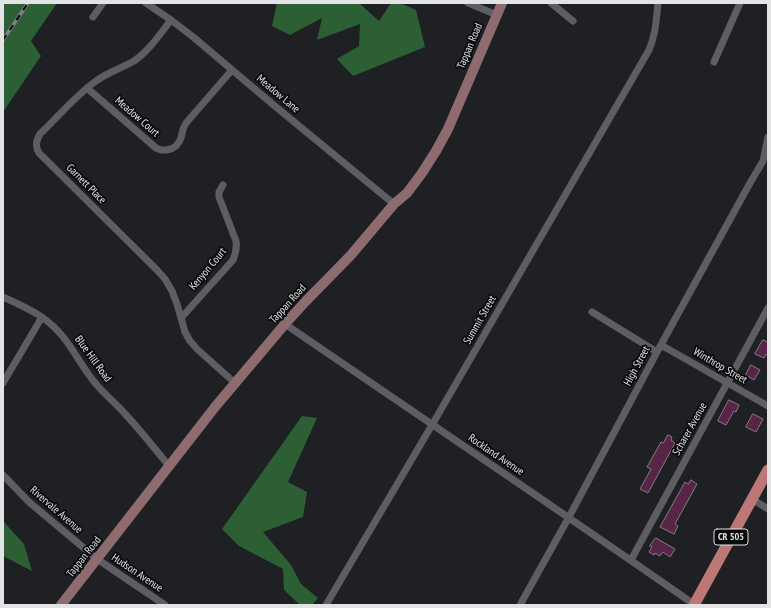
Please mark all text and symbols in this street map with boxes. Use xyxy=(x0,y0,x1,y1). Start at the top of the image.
street label: Tappan Road xyxy=(454,21,486,71)
street label: Meadow Lane xyxy=(254,72,302,116)
street label: Meadow Court xyxy=(112,94,162,140)
street label: Garnett Place xyxy=(63,161,109,207)
street label: Kenyon Court xyxy=(187,245,229,293)
street label: Tappan Road xyxy=(267,282,309,326)
street label: Summit Street xyxy=(461,293,499,347)
street label: Blue Hill Road xyxy=(72,333,114,385)
street label: High Street xyxy=(621,344,653,388)
street label: Winthrop Street xyxy=(691,345,749,387)
street label: Scharer Avenue xyxy=(670,400,710,458)
street label: Rockland Avenue xyxy=(466,431,526,479)
street label: Rivervale Avenue xyxy=(27,484,85,536)
road number: CR 505 xyxy=(714,529,748,545)
street label: Tappan Road xyxy=(64,534,104,580)
street label: Hudson Avenue xyxy=(109,551,165,595)

